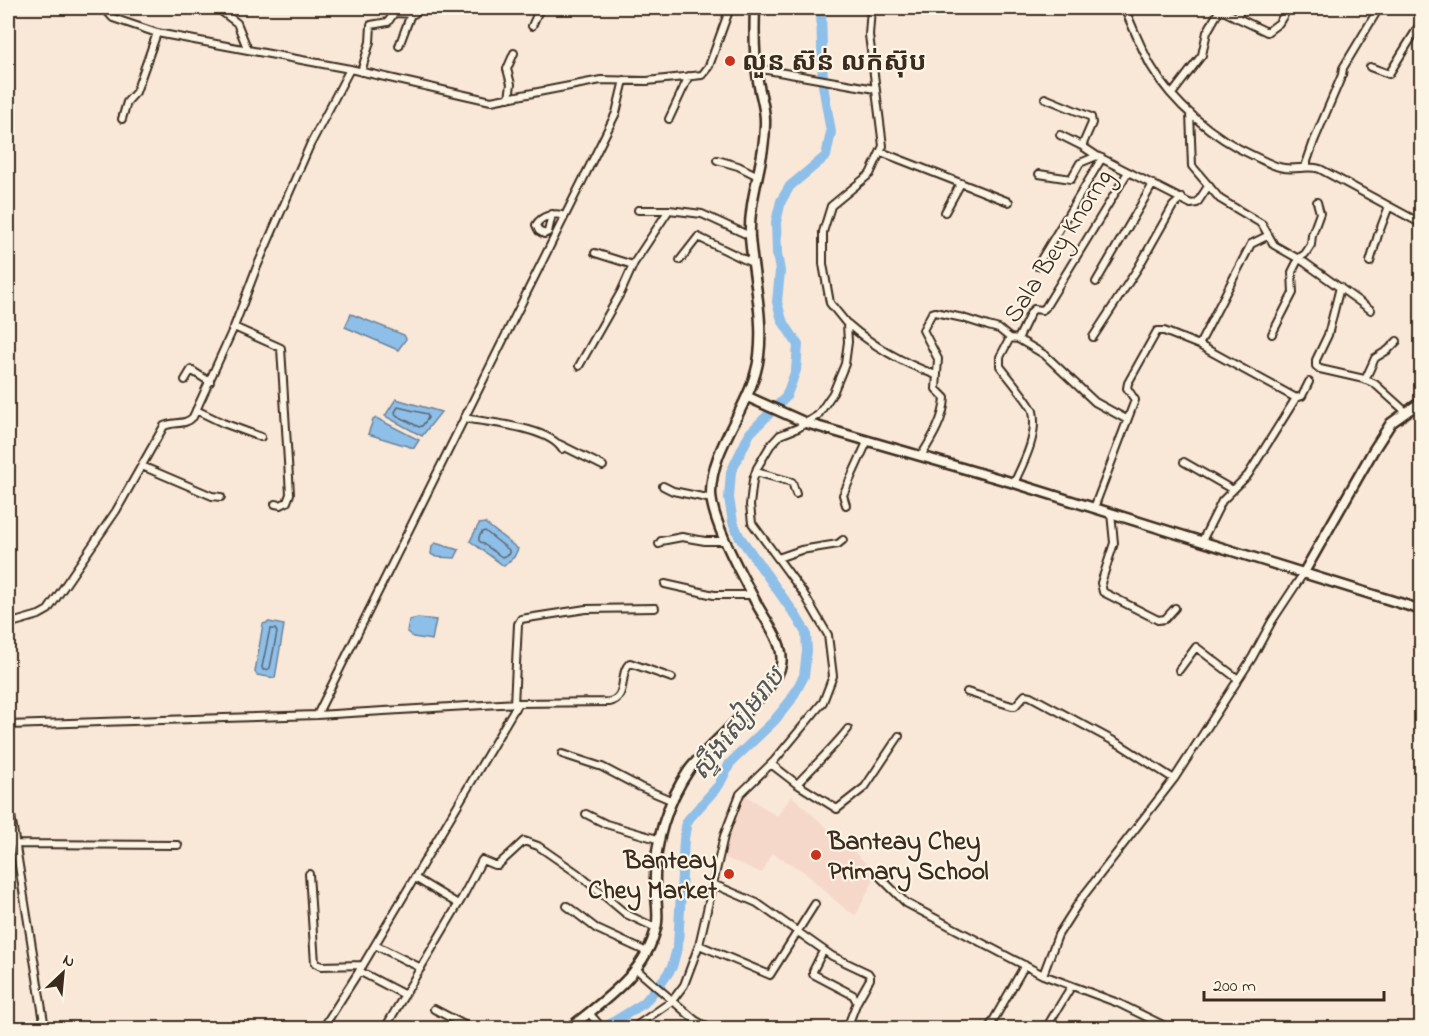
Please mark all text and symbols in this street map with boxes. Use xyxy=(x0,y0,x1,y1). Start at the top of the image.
place label: លួន ស៊ន់ លក់ស៊ុប xyxy=(742,45,927,83)
marker: លួន ស៊ន់ លក់ស៊ុប xyxy=(723,54,737,68)
street label: Sala Bey Knorng xyxy=(995,162,1124,331)
water label: ស្ទឹងសៀមរាប xyxy=(682,657,797,789)
place label: Banteay Chey Primary School xyxy=(827,824,989,892)
place label: Banteay Chey Market xyxy=(588,843,717,911)
marker: Banteay Chey Primary School xyxy=(809,848,823,862)
marker: Banteay Chey Market xyxy=(722,867,736,881)
north arrow xyxy=(33,943,93,1003)
text: N xyxy=(59,948,79,975)
scale bar xyxy=(1204,964,1384,1002)
text: 200 m xyxy=(1213,974,1256,1000)

